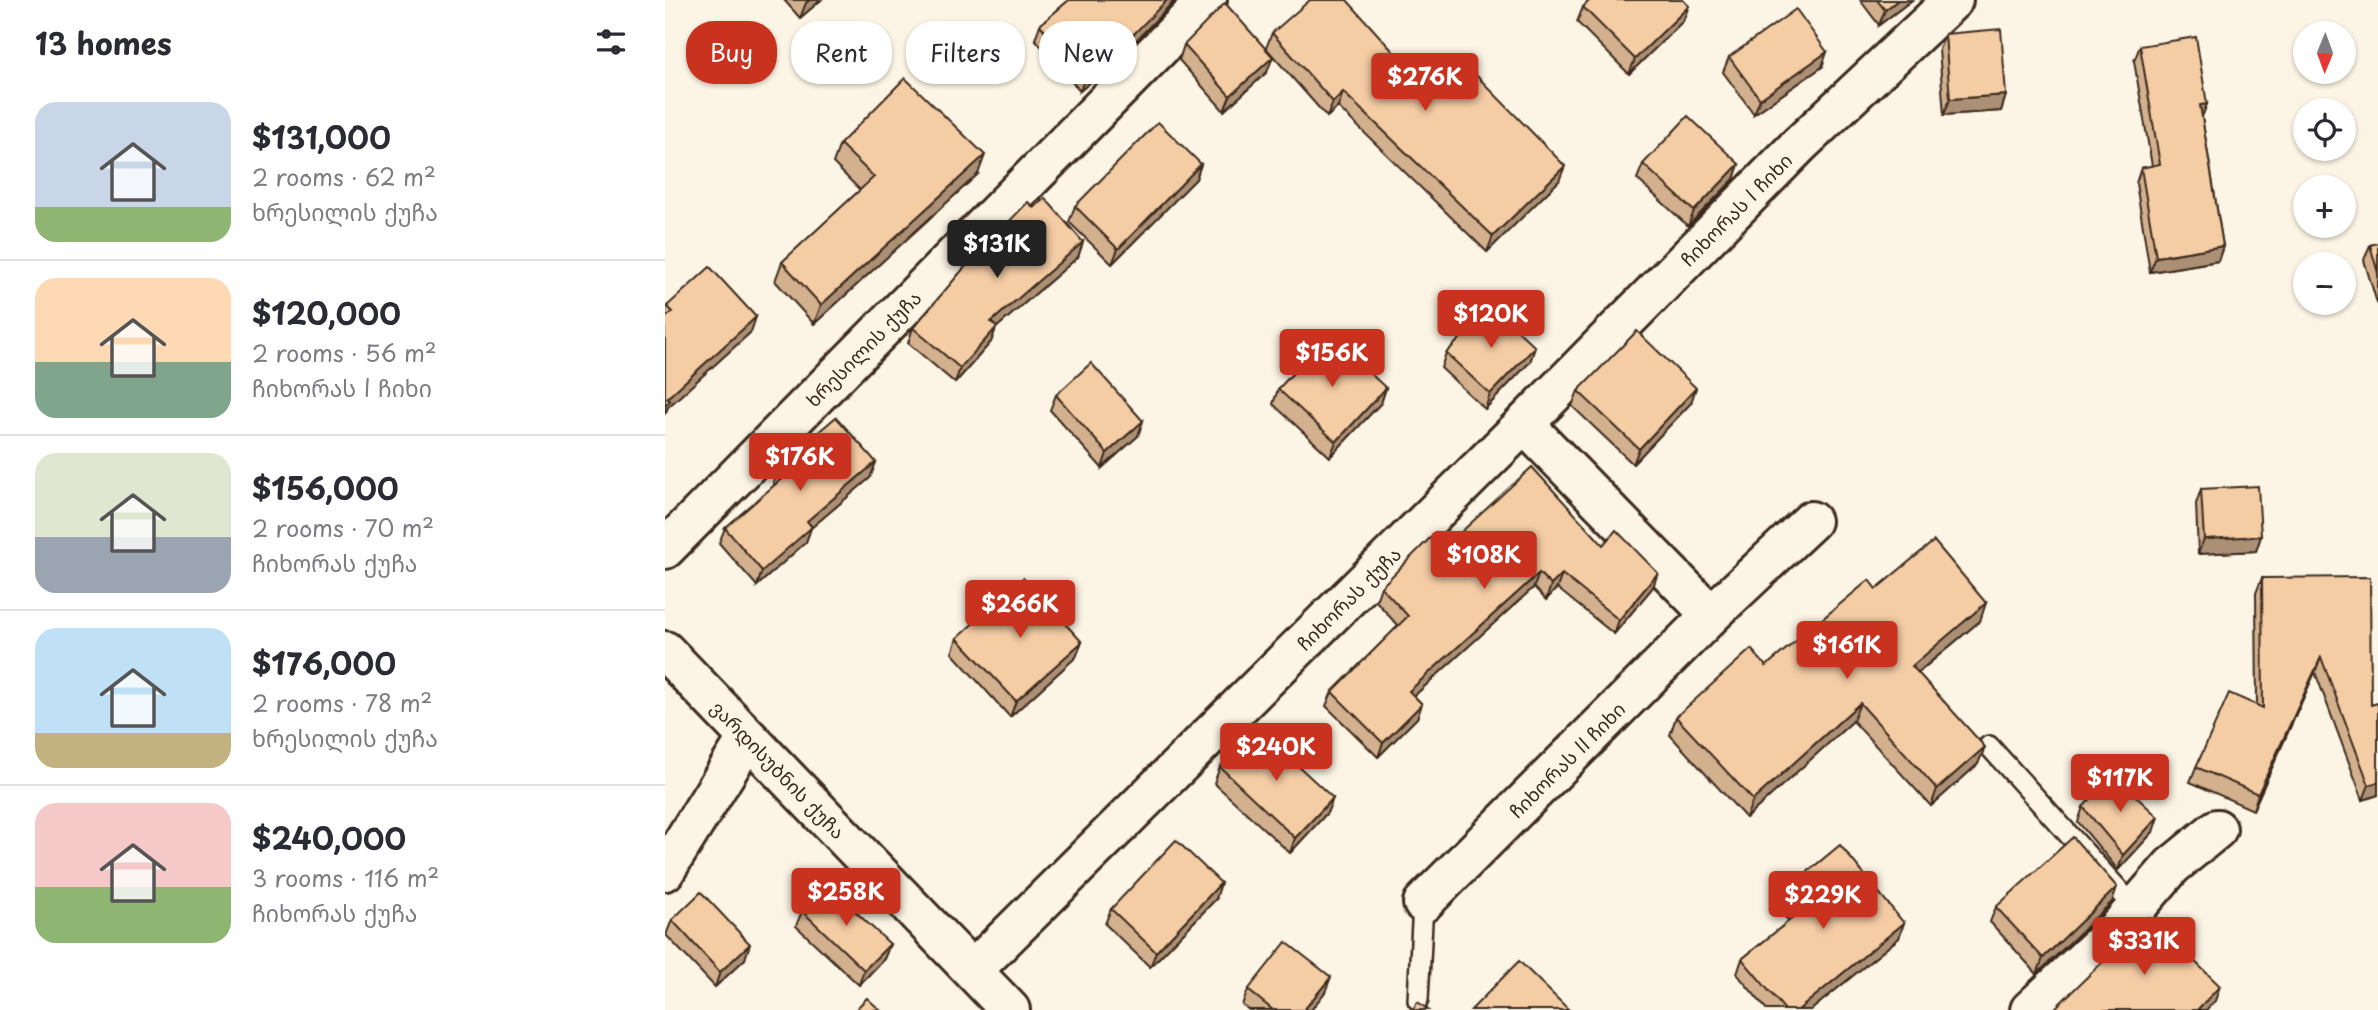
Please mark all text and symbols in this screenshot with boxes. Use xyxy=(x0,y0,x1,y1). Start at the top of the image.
text: 13 homes xyxy=(35,20,172,65)
chip: Buy xyxy=(686,21,777,84)
chip: Rent xyxy=(791,21,892,84)
chip: Filters xyxy=(906,21,1025,84)
chip: New xyxy=(1039,21,1137,84)
north arrow xyxy=(2293,21,2355,84)
map controls xyxy=(2293,21,2356,315)
icon: filters xyxy=(592,23,630,61)
pin: $276K xyxy=(1376,54,1474,113)
text: $276K xyxy=(1387,58,1463,93)
button: locate xyxy=(2293,98,2356,161)
text: $131,000 xyxy=(252,114,391,159)
icon: home xyxy=(91,130,175,214)
street label: ჩიხორას I ჩიხი xyxy=(1674,146,1798,272)
text: 2 rooms · 62 m² xyxy=(252,159,436,194)
button: + xyxy=(2293,175,2356,238)
text: ხრესილის ქუჩა xyxy=(252,194,438,229)
pin: $131K xyxy=(948,220,1046,280)
text: $131K xyxy=(963,225,1031,260)
button: − xyxy=(2293,252,2356,315)
street label: ხრესილის ქუჩა xyxy=(799,284,927,413)
text: $120,000 xyxy=(252,290,401,335)
pin: $120K xyxy=(1442,290,1540,350)
text: $120K xyxy=(1453,295,1529,330)
icon: home xyxy=(91,306,175,390)
pin: $156K xyxy=(1283,330,1381,389)
text: $156K xyxy=(1296,334,1368,369)
text: 2 rooms · 56 m² xyxy=(252,335,437,370)
text: ჩიხორას I ჩიხი xyxy=(252,370,432,405)
pin: $176K xyxy=(751,434,849,493)
text: $176K xyxy=(765,438,835,473)
text: $156,000 xyxy=(252,465,399,510)
icon: home xyxy=(91,481,175,565)
text: 2 rooms · 70 m² xyxy=(252,510,434,545)
pin: $108K xyxy=(1435,532,1533,591)
text: $108K xyxy=(1447,536,1521,571)
street label: ჩიხორას ქუჩა xyxy=(1290,540,1407,656)
text: ჩიხორას ქუჩა xyxy=(252,545,418,580)
pin: $266K xyxy=(971,580,1069,640)
text: $266K xyxy=(981,585,1059,620)
pin: $161K xyxy=(1798,622,1896,681)
text: $161K xyxy=(1813,626,1881,661)
text: $176,000 xyxy=(252,640,396,685)
icon: home xyxy=(91,656,175,740)
text: 2 rooms · 78 m² xyxy=(252,685,432,720)
street label: ვარდისუბნის ქუჩა xyxy=(705,694,852,845)
street label: ჩიხორას II ჩიხი xyxy=(1502,695,1631,824)
text: ხრესილის ქუჩა xyxy=(252,720,438,755)
pin: $240K xyxy=(1227,724,1325,783)
text: $240K xyxy=(1236,728,1316,763)
pin: $117K xyxy=(2071,754,2169,814)
text: $117K xyxy=(2087,759,2153,794)
text: $240,000 xyxy=(252,815,406,860)
icon: home xyxy=(91,831,175,915)
text: 3 rooms · 116 m² xyxy=(252,860,439,895)
pin: $258K xyxy=(797,869,895,928)
pin: $229K xyxy=(1774,872,1872,931)
text: $258K xyxy=(807,873,885,908)
text: $229K xyxy=(1785,876,1861,911)
text: ჩიხორას ქუჩა xyxy=(252,895,418,930)
pin: $331K xyxy=(2095,918,2193,977)
text: $331K xyxy=(2108,922,2180,957)

